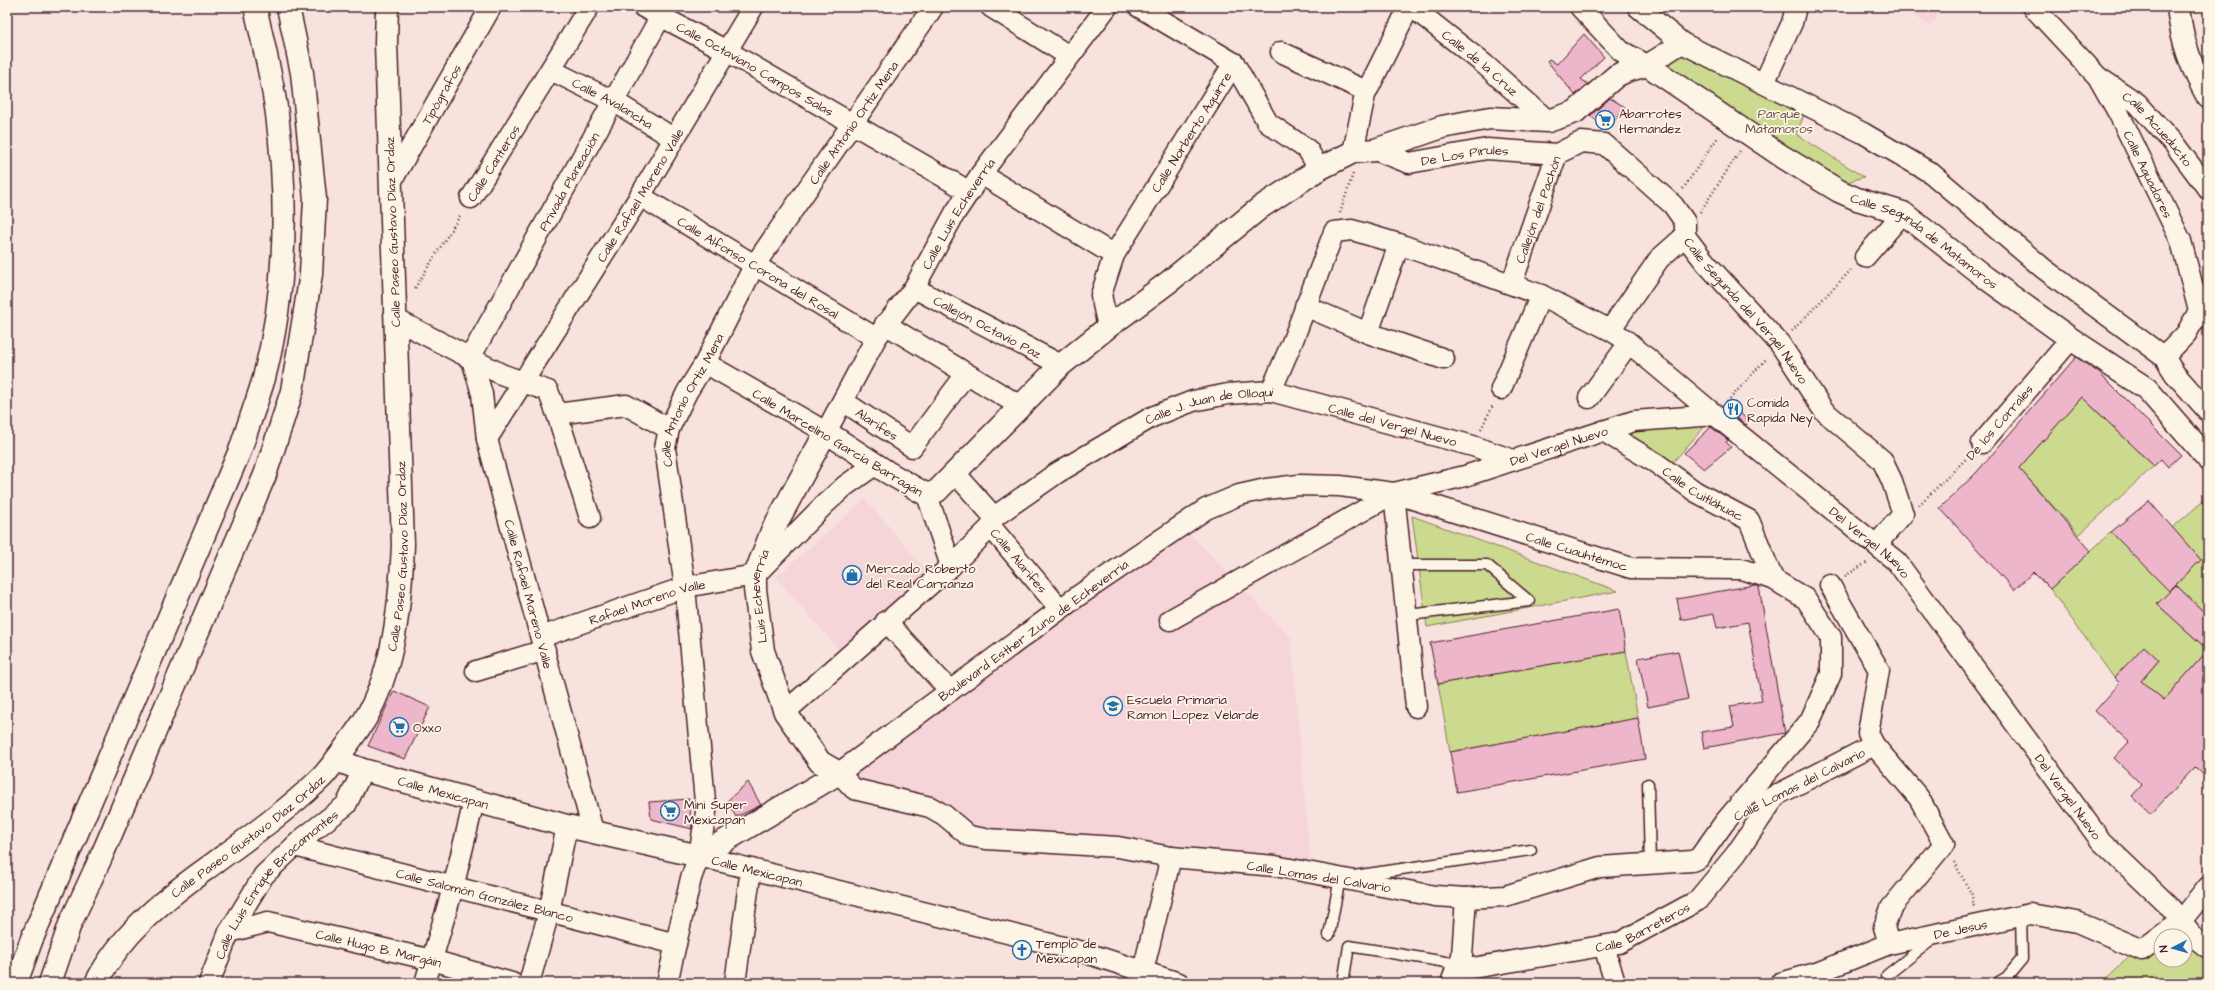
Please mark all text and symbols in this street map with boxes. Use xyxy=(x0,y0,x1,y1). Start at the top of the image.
street label: Calle Octaviano Campos Salas xyxy=(673,18,837,121)
street label: Calle de la Cruz xyxy=(1438,26,1522,101)
street label: Calle Antonio Ortiz Mena xyxy=(805,57,903,188)
street label: Tipógrafos xyxy=(418,61,467,128)
street label: Calle Norberto Aguirre xyxy=(1147,69,1236,196)
street label: Calle Avalancha xyxy=(569,74,657,134)
street label: Calle Acueducto xyxy=(2119,88,2196,171)
place label: Abarrotes Hernandez xyxy=(1619,105,1682,138)
park label: Parque Matamoros xyxy=(1745,105,1813,138)
supermarket icon: Abarrotes Hernandez xyxy=(1594,109,1616,131)
street label: Calle Canteros xyxy=(463,121,525,206)
street label: Calle Rafael Moreno Valle xyxy=(593,125,689,266)
street label: Calle Aguadores xyxy=(2118,128,2177,222)
street label: Privada Planeación xyxy=(535,129,605,234)
street label: Calle Paseo Gustavo Díaz Ordaz xyxy=(381,136,405,328)
street label: De Los Pirules xyxy=(1420,141,1510,171)
street label: Callejón del Pachón xyxy=(1512,153,1566,266)
street label: Calle Luis Echeverría xyxy=(918,155,1000,273)
street label: Calle Segunda de Matamoros xyxy=(1847,189,2001,294)
street label: Calle Alfonso Corona del Rosal xyxy=(674,213,842,323)
street label: Calle Segunda del Vergel Nuevo xyxy=(1679,234,1812,388)
street label: Callejón Octavio Paz xyxy=(930,292,1045,363)
street label: Calle Antonio Ortiz Mena xyxy=(657,330,729,468)
street label: De los Corrales xyxy=(1962,381,2038,464)
street label: Calle J. Juan de Olloqui xyxy=(1142,383,1275,429)
street label: Calle Marcelino García Barragán xyxy=(748,385,927,502)
place label: Comida Rapida Ney xyxy=(1747,394,1813,428)
restaurant icon: Comida Rapida Ney xyxy=(1722,398,1744,420)
street label: Calle del Vergel Nuevo xyxy=(1326,399,1459,451)
street label: Alarifes xyxy=(852,404,902,445)
street label: Del Vergel Nuevo xyxy=(1508,422,1611,471)
street label: Calle Paseo Gustavo Díaz Ordaz xyxy=(383,460,413,653)
street label: Calle Cuitláhuac xyxy=(1658,462,1746,525)
street label: Del Vergel Nuevo xyxy=(1825,503,1914,583)
street label: Calle Rafael Moreno Valle xyxy=(499,518,557,671)
street label: Calle Alarifes xyxy=(986,525,1051,598)
street label: Calle Cuauhtémoc xyxy=(1524,528,1630,576)
street label: Luis Echeverria xyxy=(746,547,774,644)
street label: Boulevard Esther Zuno de Echeverría xyxy=(935,555,1133,706)
place label: Mercado Roberto del Real Carranza xyxy=(866,560,976,593)
shop icon: Mercado Roberto del Real Carranza xyxy=(841,564,863,586)
street label: Rafael Moreno Valle xyxy=(587,576,707,630)
place label: Escuela Primaria Ramon Lopez Velarde xyxy=(1127,691,1259,724)
school or university icon: Escuela Primaria Ramon Lopez Velarde xyxy=(1102,695,1124,717)
supermarket icon: Oxxo xyxy=(388,716,410,738)
place label: Oxxo xyxy=(413,719,442,737)
street label: Calle Lomas del Calvario xyxy=(1731,744,1869,826)
street label: Del Vergel Nuevo xyxy=(2030,751,2105,844)
street label: Calle Paseo Gustavo Díaz Ordaz xyxy=(167,771,330,902)
street label: Calle Mexicapan xyxy=(396,772,491,814)
place label: Mini Super Mexicapan xyxy=(684,796,747,829)
supermarket icon: Mini Super Mexicapan xyxy=(659,800,681,822)
street label: Calle Luis Enrique Bracamontes xyxy=(211,806,343,962)
street label: Calle Mexicapan xyxy=(710,851,805,892)
street label: Calle Lomas del Calvario xyxy=(1246,857,1393,897)
street label: Calle Salomón González Blanco xyxy=(394,864,576,927)
street label: Calle Barreteros xyxy=(1594,898,1694,957)
street label: De Jesus xyxy=(1932,915,1990,944)
street label: Calle Hugo B. Margáin xyxy=(314,925,444,972)
north arrow xyxy=(2153,928,2193,968)
place label: Templo de Mexicapan xyxy=(1036,935,1098,968)
church icon: Templo de Mexicapan xyxy=(1011,939,1033,961)
text: N xyxy=(2156,945,2171,953)

